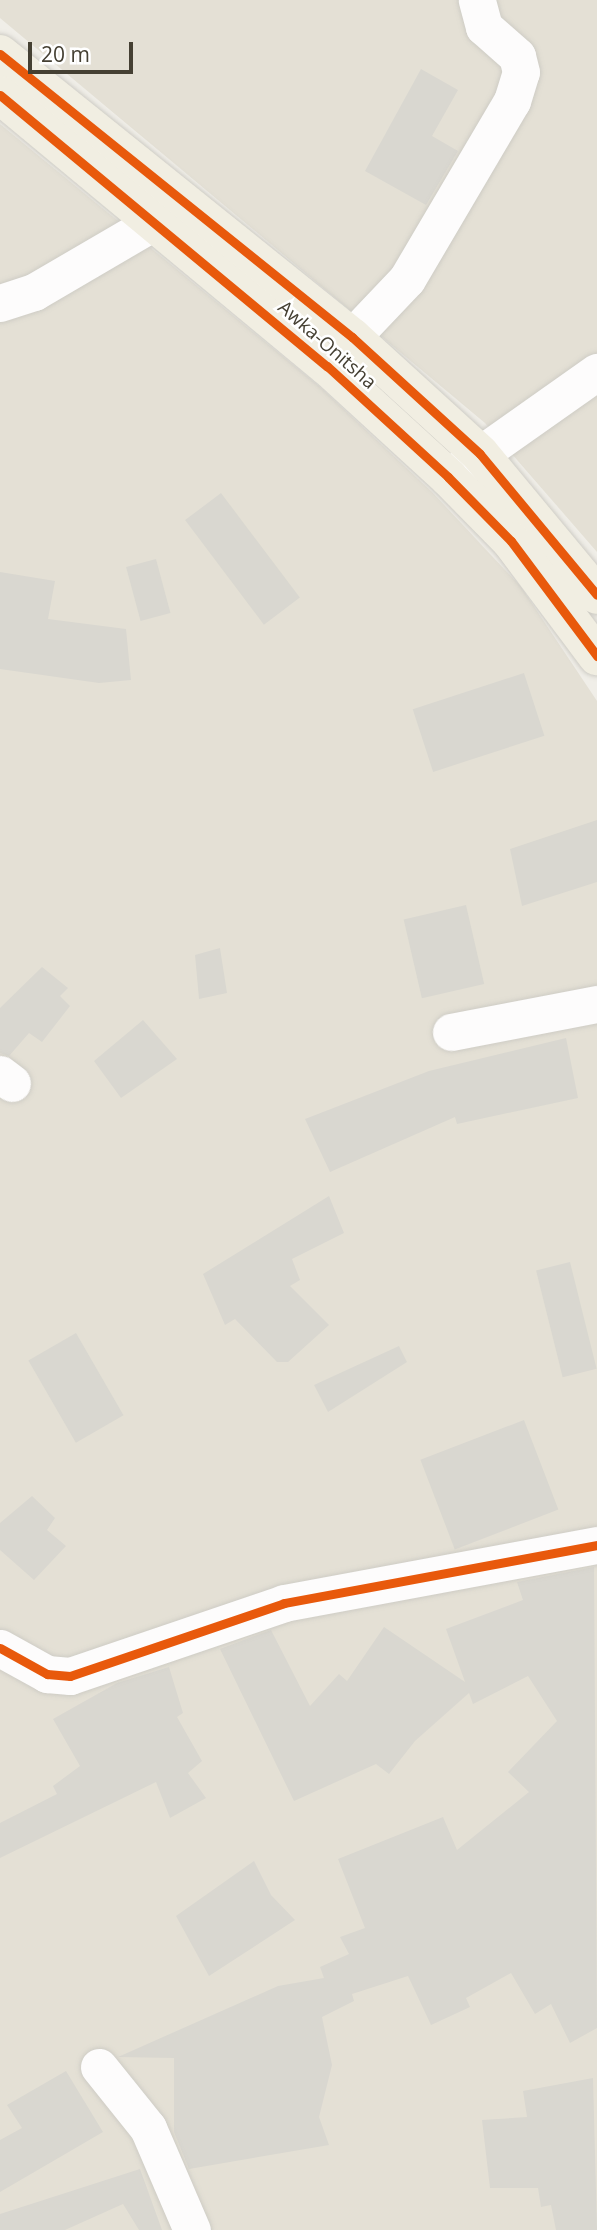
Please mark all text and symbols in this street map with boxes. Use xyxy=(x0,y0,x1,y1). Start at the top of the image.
scale bar xyxy=(32,28,136,72)
text: 20 m xyxy=(41,40,90,68)
street label: Awka-Onitsha xyxy=(273,296,381,394)

